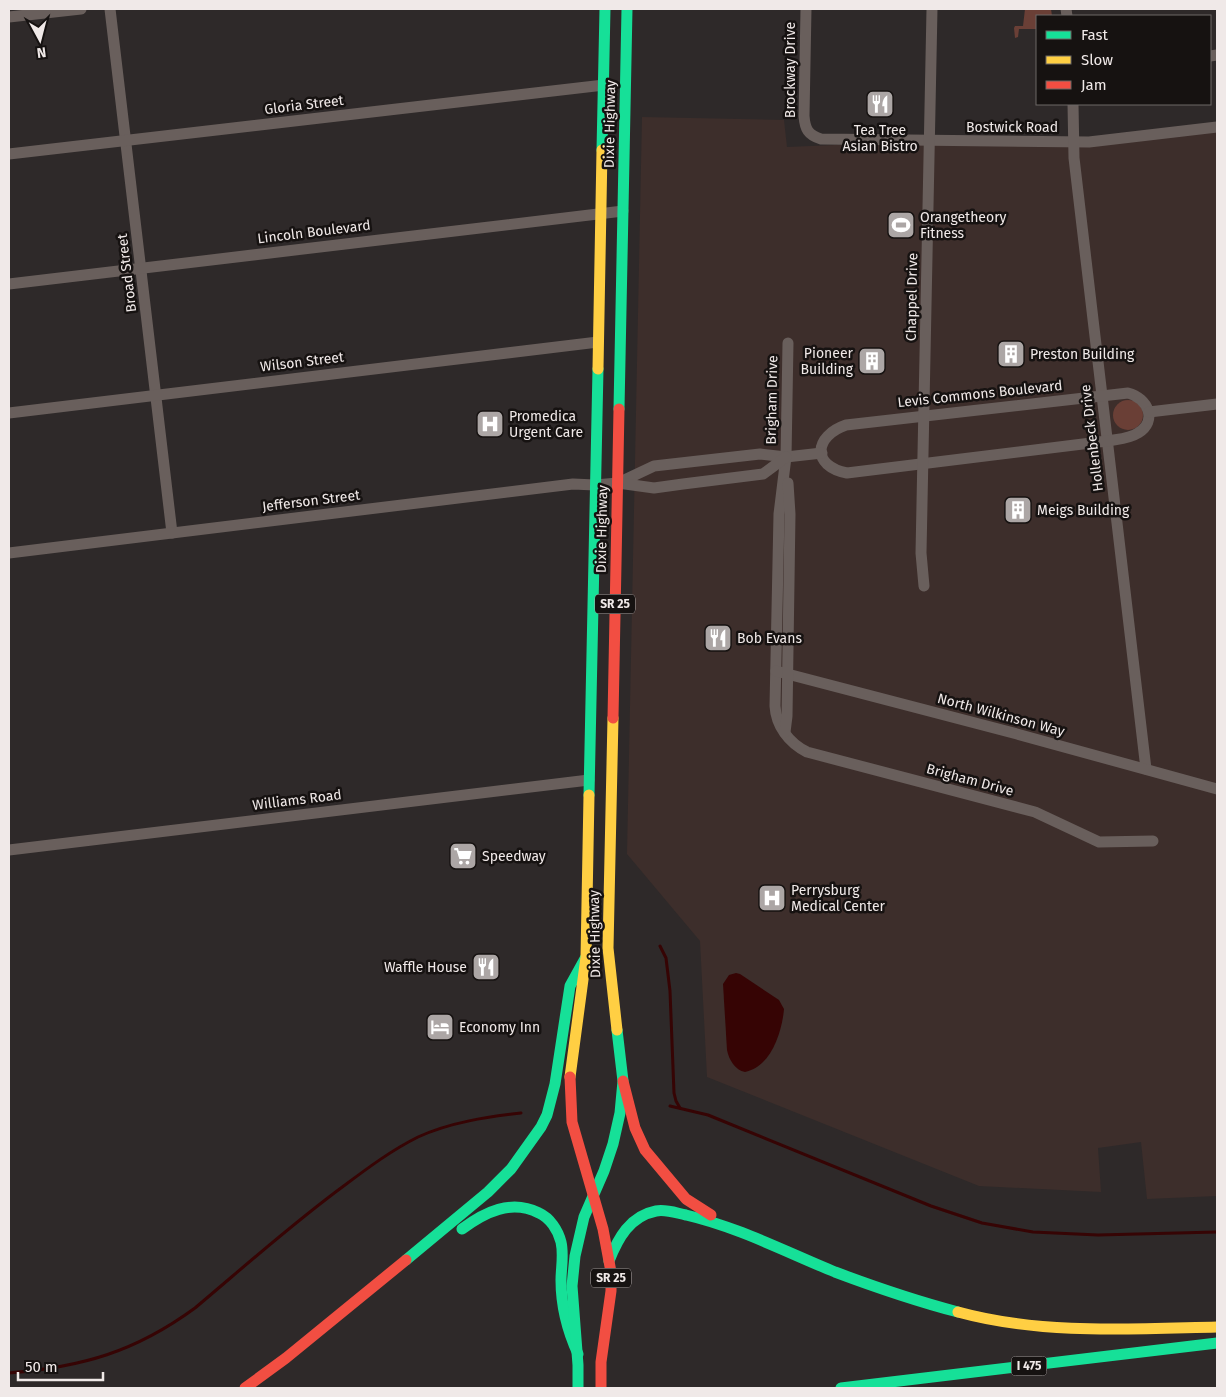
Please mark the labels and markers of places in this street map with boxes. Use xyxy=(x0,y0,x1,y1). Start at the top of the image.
restaurant icon: Tea Tree Asian Bistro xyxy=(865,89,895,119)
place label: Tea Tree Asian Bistro xyxy=(842,122,918,155)
place label: Orangetheory Fitness xyxy=(920,209,1007,242)
sports icon: Orangetheory Fitness xyxy=(886,210,916,240)
building icon: Preston Building xyxy=(996,339,1026,369)
place label: Pioneer Building xyxy=(801,345,854,378)
building icon: Pioneer Building xyxy=(857,346,887,376)
place label: Preston Building xyxy=(1030,346,1135,363)
place label: Promedica Urgent Care xyxy=(509,408,583,441)
hospital icon: Promedica Urgent Care xyxy=(475,409,505,439)
building icon: Meigs Building xyxy=(1003,495,1033,525)
place label: Meigs Building xyxy=(1037,502,1130,519)
restaurant icon: Bob Evans xyxy=(703,623,733,653)
place label: Bob Evans xyxy=(737,630,802,647)
supermarket icon: Speedway xyxy=(448,841,478,871)
place label: Speedway xyxy=(482,848,546,865)
place label: Perrysburg Medical Center xyxy=(791,882,886,915)
hospital icon: Perrysburg Medical Center xyxy=(757,883,787,913)
restaurant icon: Waffle House xyxy=(471,952,501,982)
place label: Waffle House xyxy=(384,959,467,976)
hotel icon: Economy Inn xyxy=(425,1012,455,1042)
place label: Economy Inn xyxy=(459,1019,540,1036)

